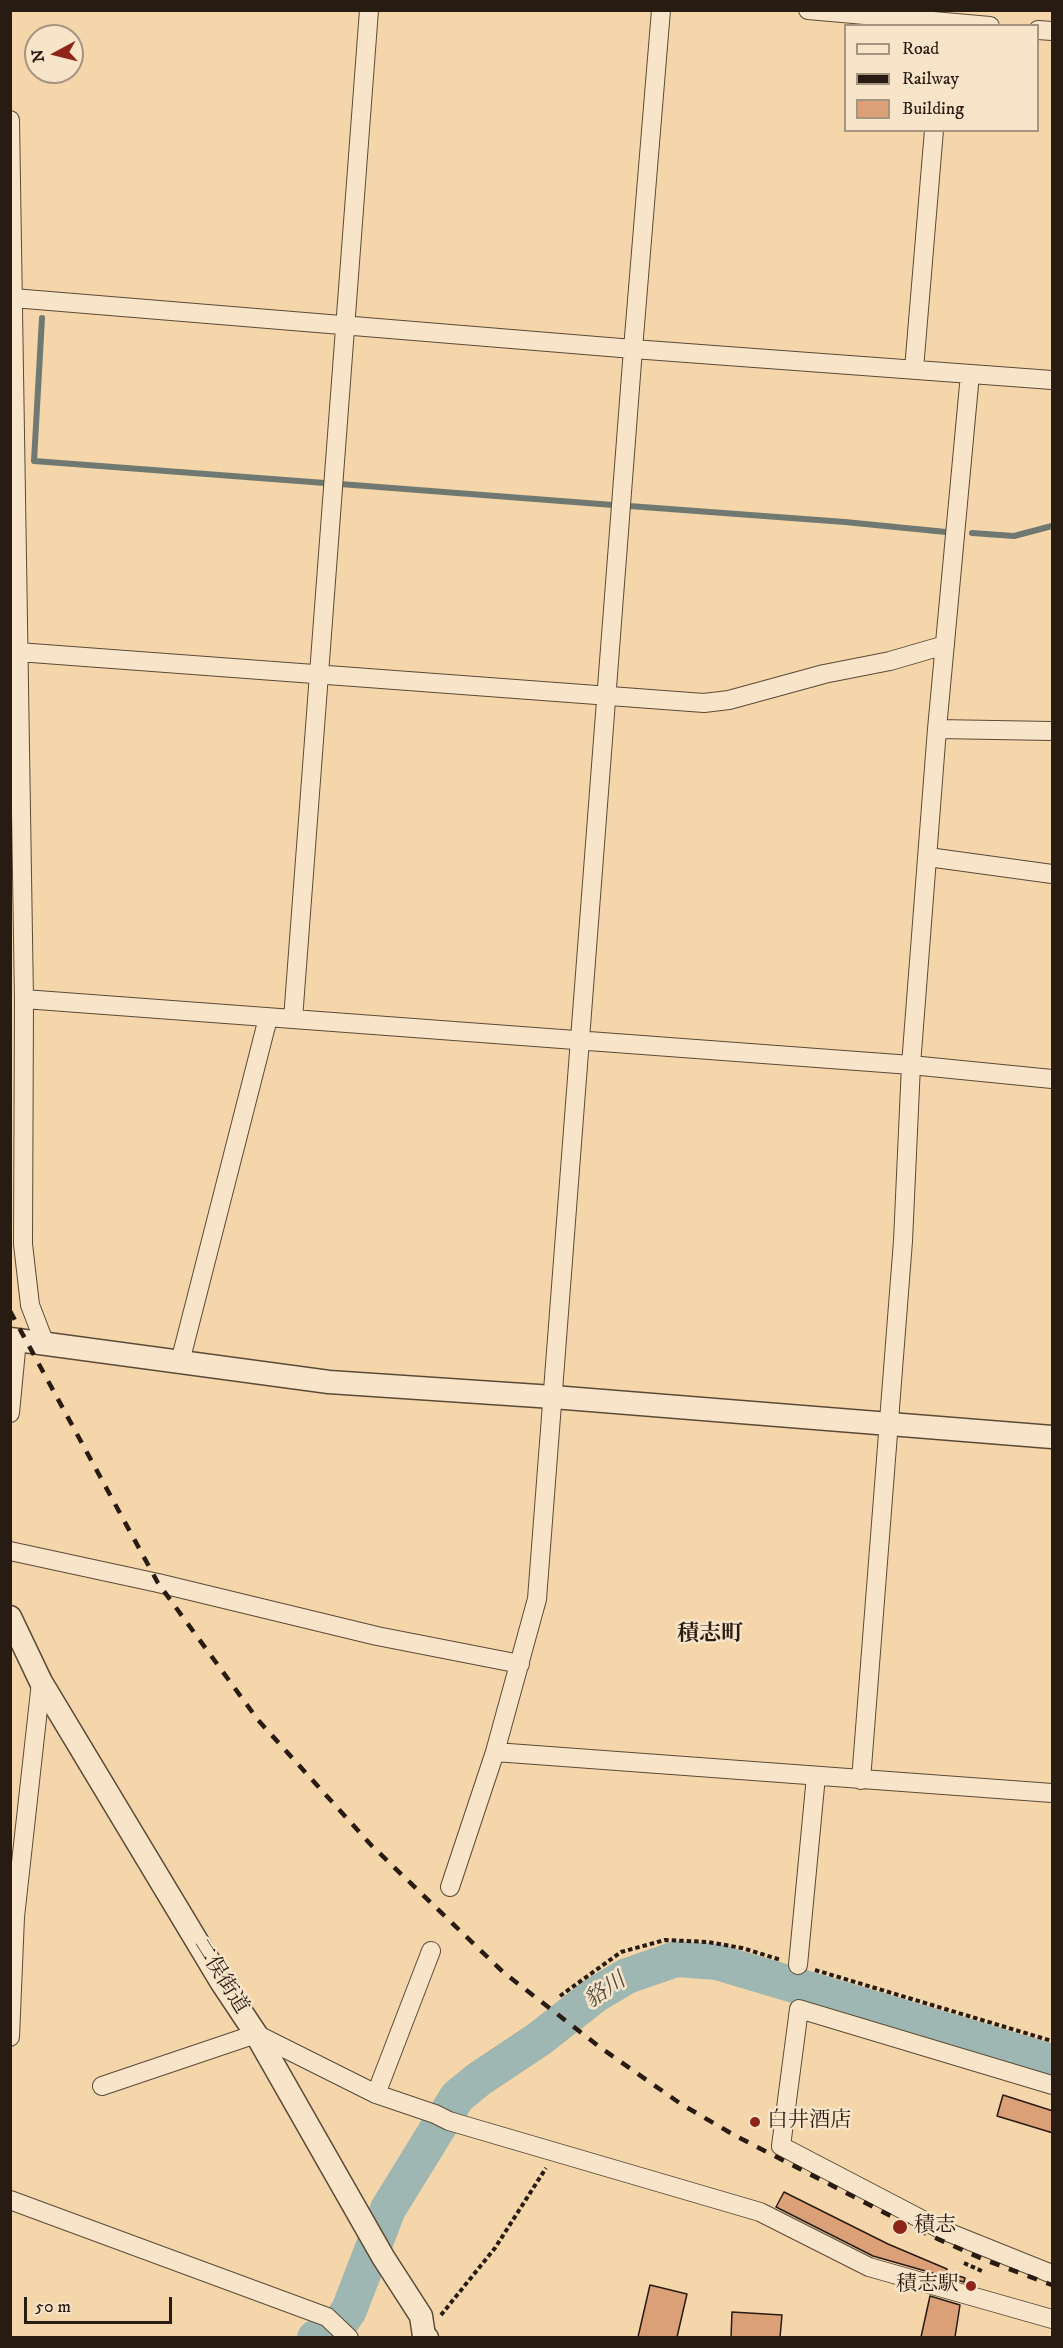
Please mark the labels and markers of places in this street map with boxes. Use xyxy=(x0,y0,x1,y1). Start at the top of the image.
place label: 白井酒店 xyxy=(767,2109,851,2135)
marker: 白井酒店 xyxy=(748,2115,762,2129)
place label: 積志 xyxy=(914,2214,956,2240)
marker: 積志 xyxy=(891,2218,909,2236)
place label: 積志駅 xyxy=(896,2273,959,2299)
marker: 積志駅 xyxy=(964,2279,978,2293)

